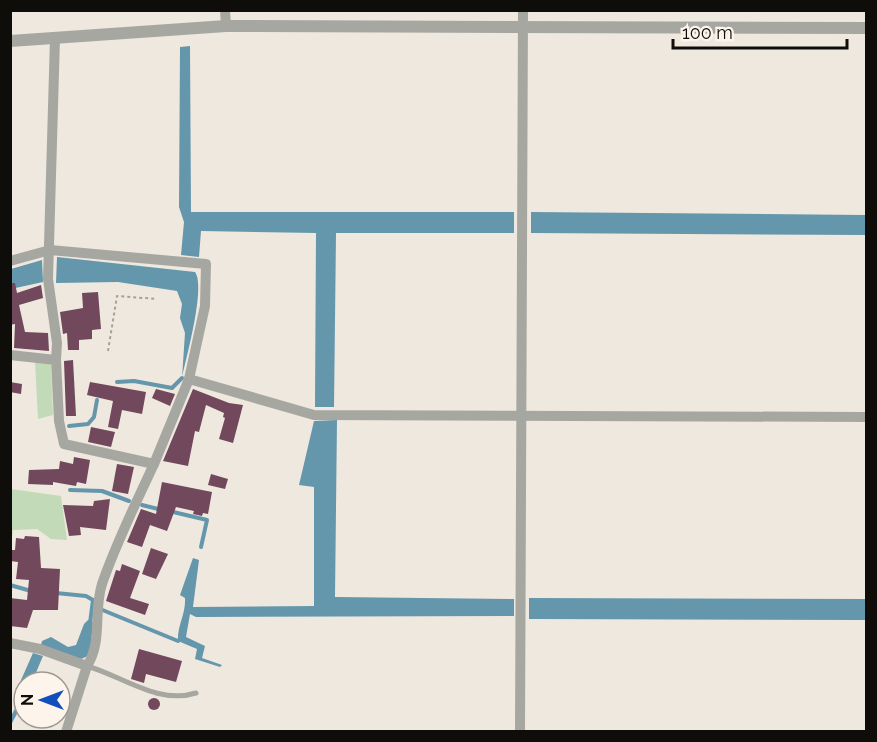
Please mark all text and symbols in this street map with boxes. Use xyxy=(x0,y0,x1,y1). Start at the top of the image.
scale bar xyxy=(673,12,847,50)
text: 100 m xyxy=(682,22,733,43)
north arrow xyxy=(12,670,72,730)
text: N xyxy=(18,694,37,706)

